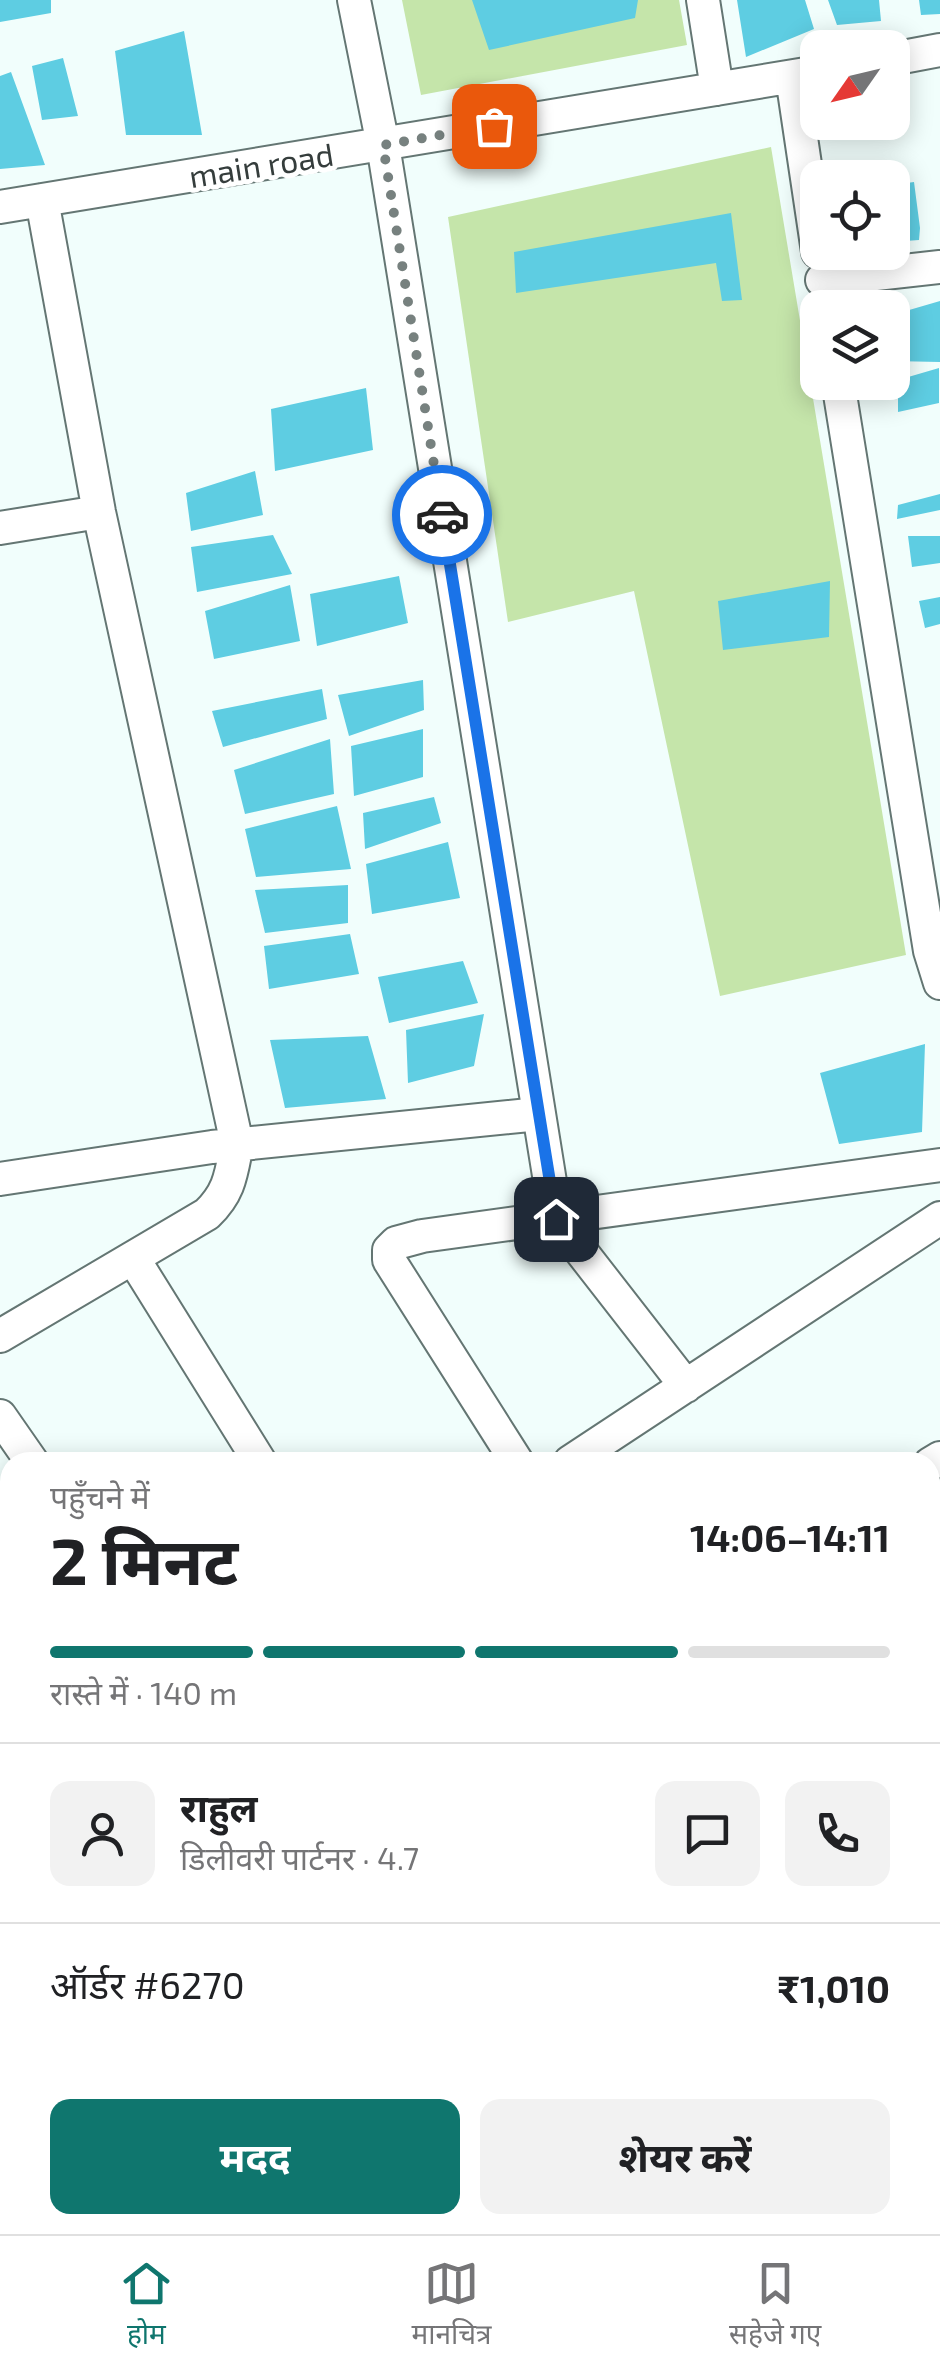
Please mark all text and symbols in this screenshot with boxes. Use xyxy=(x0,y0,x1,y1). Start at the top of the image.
north arrow xyxy=(800,30,910,140)
map controls xyxy=(800,30,910,400)
pin xyxy=(452,84,537,169)
icon: bag xyxy=(467,99,522,154)
street label: main road xyxy=(186,134,336,194)
button: locate xyxy=(800,160,910,270)
button: layers xyxy=(800,290,910,400)
courier xyxy=(392,465,492,565)
icon: car xyxy=(415,488,470,543)
pin xyxy=(514,1177,599,1262)
icon: home xyxy=(529,1192,584,1247)
text: पहुँचने में xyxy=(50,1477,150,1515)
text: 14:06–14:11 xyxy=(690,1514,890,1560)
text: 2 मिनट xyxy=(50,1520,238,1598)
text: रास्ते में · 140 m xyxy=(50,1673,237,1711)
button: person xyxy=(50,1781,155,1886)
button: chat xyxy=(655,1781,760,1886)
button: phone xyxy=(785,1781,890,1886)
text: राहुल xyxy=(180,1784,257,1830)
text: डिलीवरी पार्टनर · 4.7 xyxy=(180,1838,419,1876)
text: ऑर्डर #6270 xyxy=(50,1961,245,2007)
text: ₹1,010 xyxy=(778,1965,890,2011)
button: मदद xyxy=(50,2099,460,2214)
button: शेयर करें xyxy=(480,2099,890,2214)
tab: होम xyxy=(119,2256,174,2355)
tab: मानचित्र xyxy=(411,2256,491,2355)
tab: सहेजे गए xyxy=(729,2256,821,2355)

